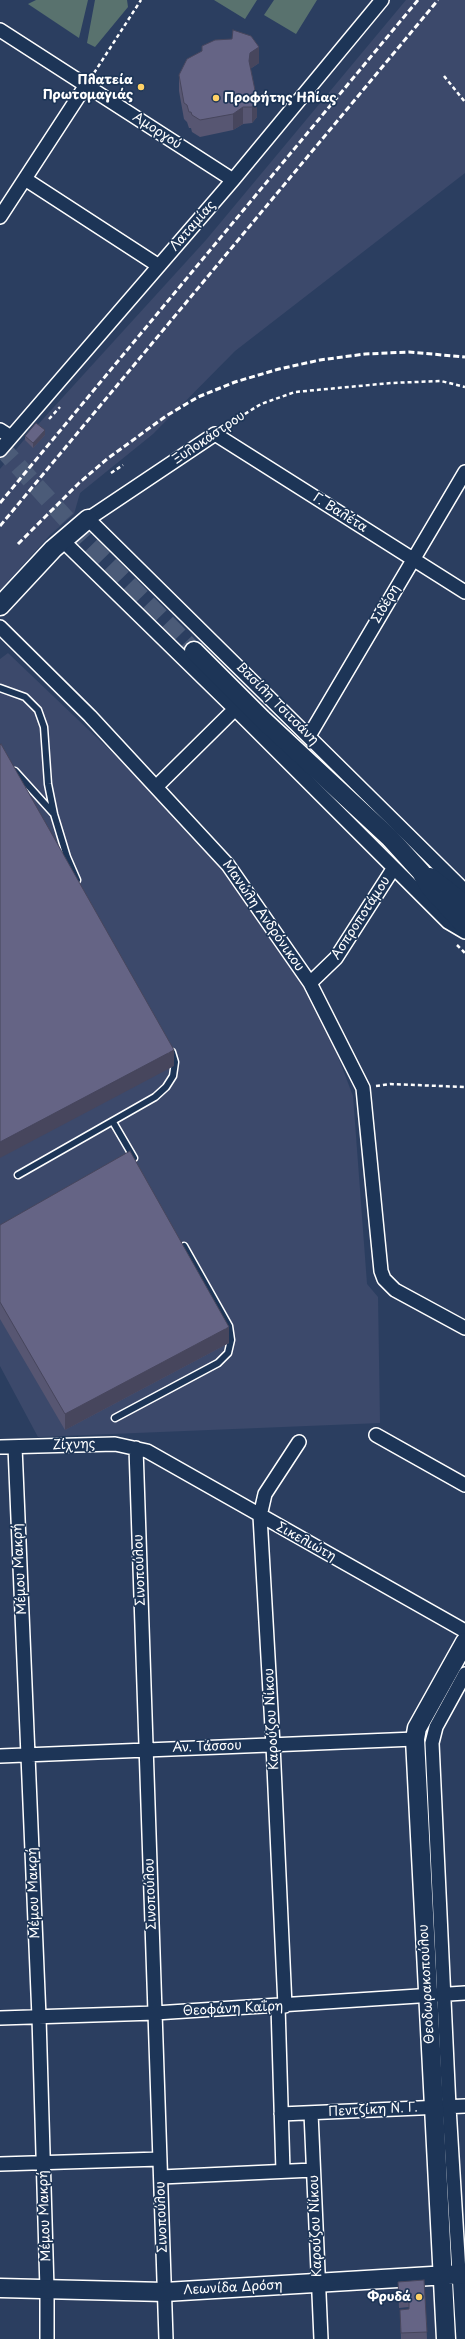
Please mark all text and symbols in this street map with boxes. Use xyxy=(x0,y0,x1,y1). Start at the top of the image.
place label: Πλατεία Πρωτομαγιάς xyxy=(43,72,133,103)
marker: Πλατεία Πρωτομαγιάς xyxy=(136,82,146,92)
place label: Προφήτης Ηλίας xyxy=(224,90,336,106)
marker: Προφήτης Ηλίας xyxy=(211,93,221,103)
street label: Αμοργού xyxy=(130,110,184,152)
street label: Λαταμίας xyxy=(167,198,219,254)
street label: Ξυλοκάστρου xyxy=(170,408,248,468)
street label: Γ. Βαλέτα xyxy=(310,490,370,536)
street label: Σιδέρη xyxy=(369,582,403,626)
street label: Βασίλη Τσιτσάνη xyxy=(232,659,322,749)
street label: Μανώλη Ανδρόνικου xyxy=(219,858,307,974)
street label: Ασπροποτάμου xyxy=(328,874,394,962)
street label: Ζίχνης xyxy=(52,1436,96,1454)
street label: Σικελιώτη xyxy=(273,1519,339,1565)
street label: Μέμου Μακρή xyxy=(10,1523,30,1615)
street label: Σινοπούλου xyxy=(131,1534,149,1606)
street label: Καρούζου Νίκου xyxy=(262,1668,282,1770)
street label: Αν. Τάσσου xyxy=(172,1738,242,1756)
street label: Μέμου Μακρή xyxy=(25,1847,43,1939)
street label: Σινοπούλου xyxy=(142,1858,160,1930)
street label: Θεοδωρακοπούλου xyxy=(416,1924,438,2044)
street label: Θεοφάνη Καΐρη xyxy=(182,1999,284,2019)
street label: Πεντζίκη Ν. Γ. xyxy=(328,2100,418,2120)
street label: Μέμου Μακρή xyxy=(36,2170,54,2262)
street label: Καρούζου Νίκου xyxy=(306,2175,326,2277)
street label: Σινοπούλου xyxy=(153,2181,171,2253)
street label: Λεωνίδα Δρόση xyxy=(183,2278,283,2298)
place label: Φρυδά xyxy=(367,2289,411,2305)
marker: Φρυδά xyxy=(414,2292,424,2302)

